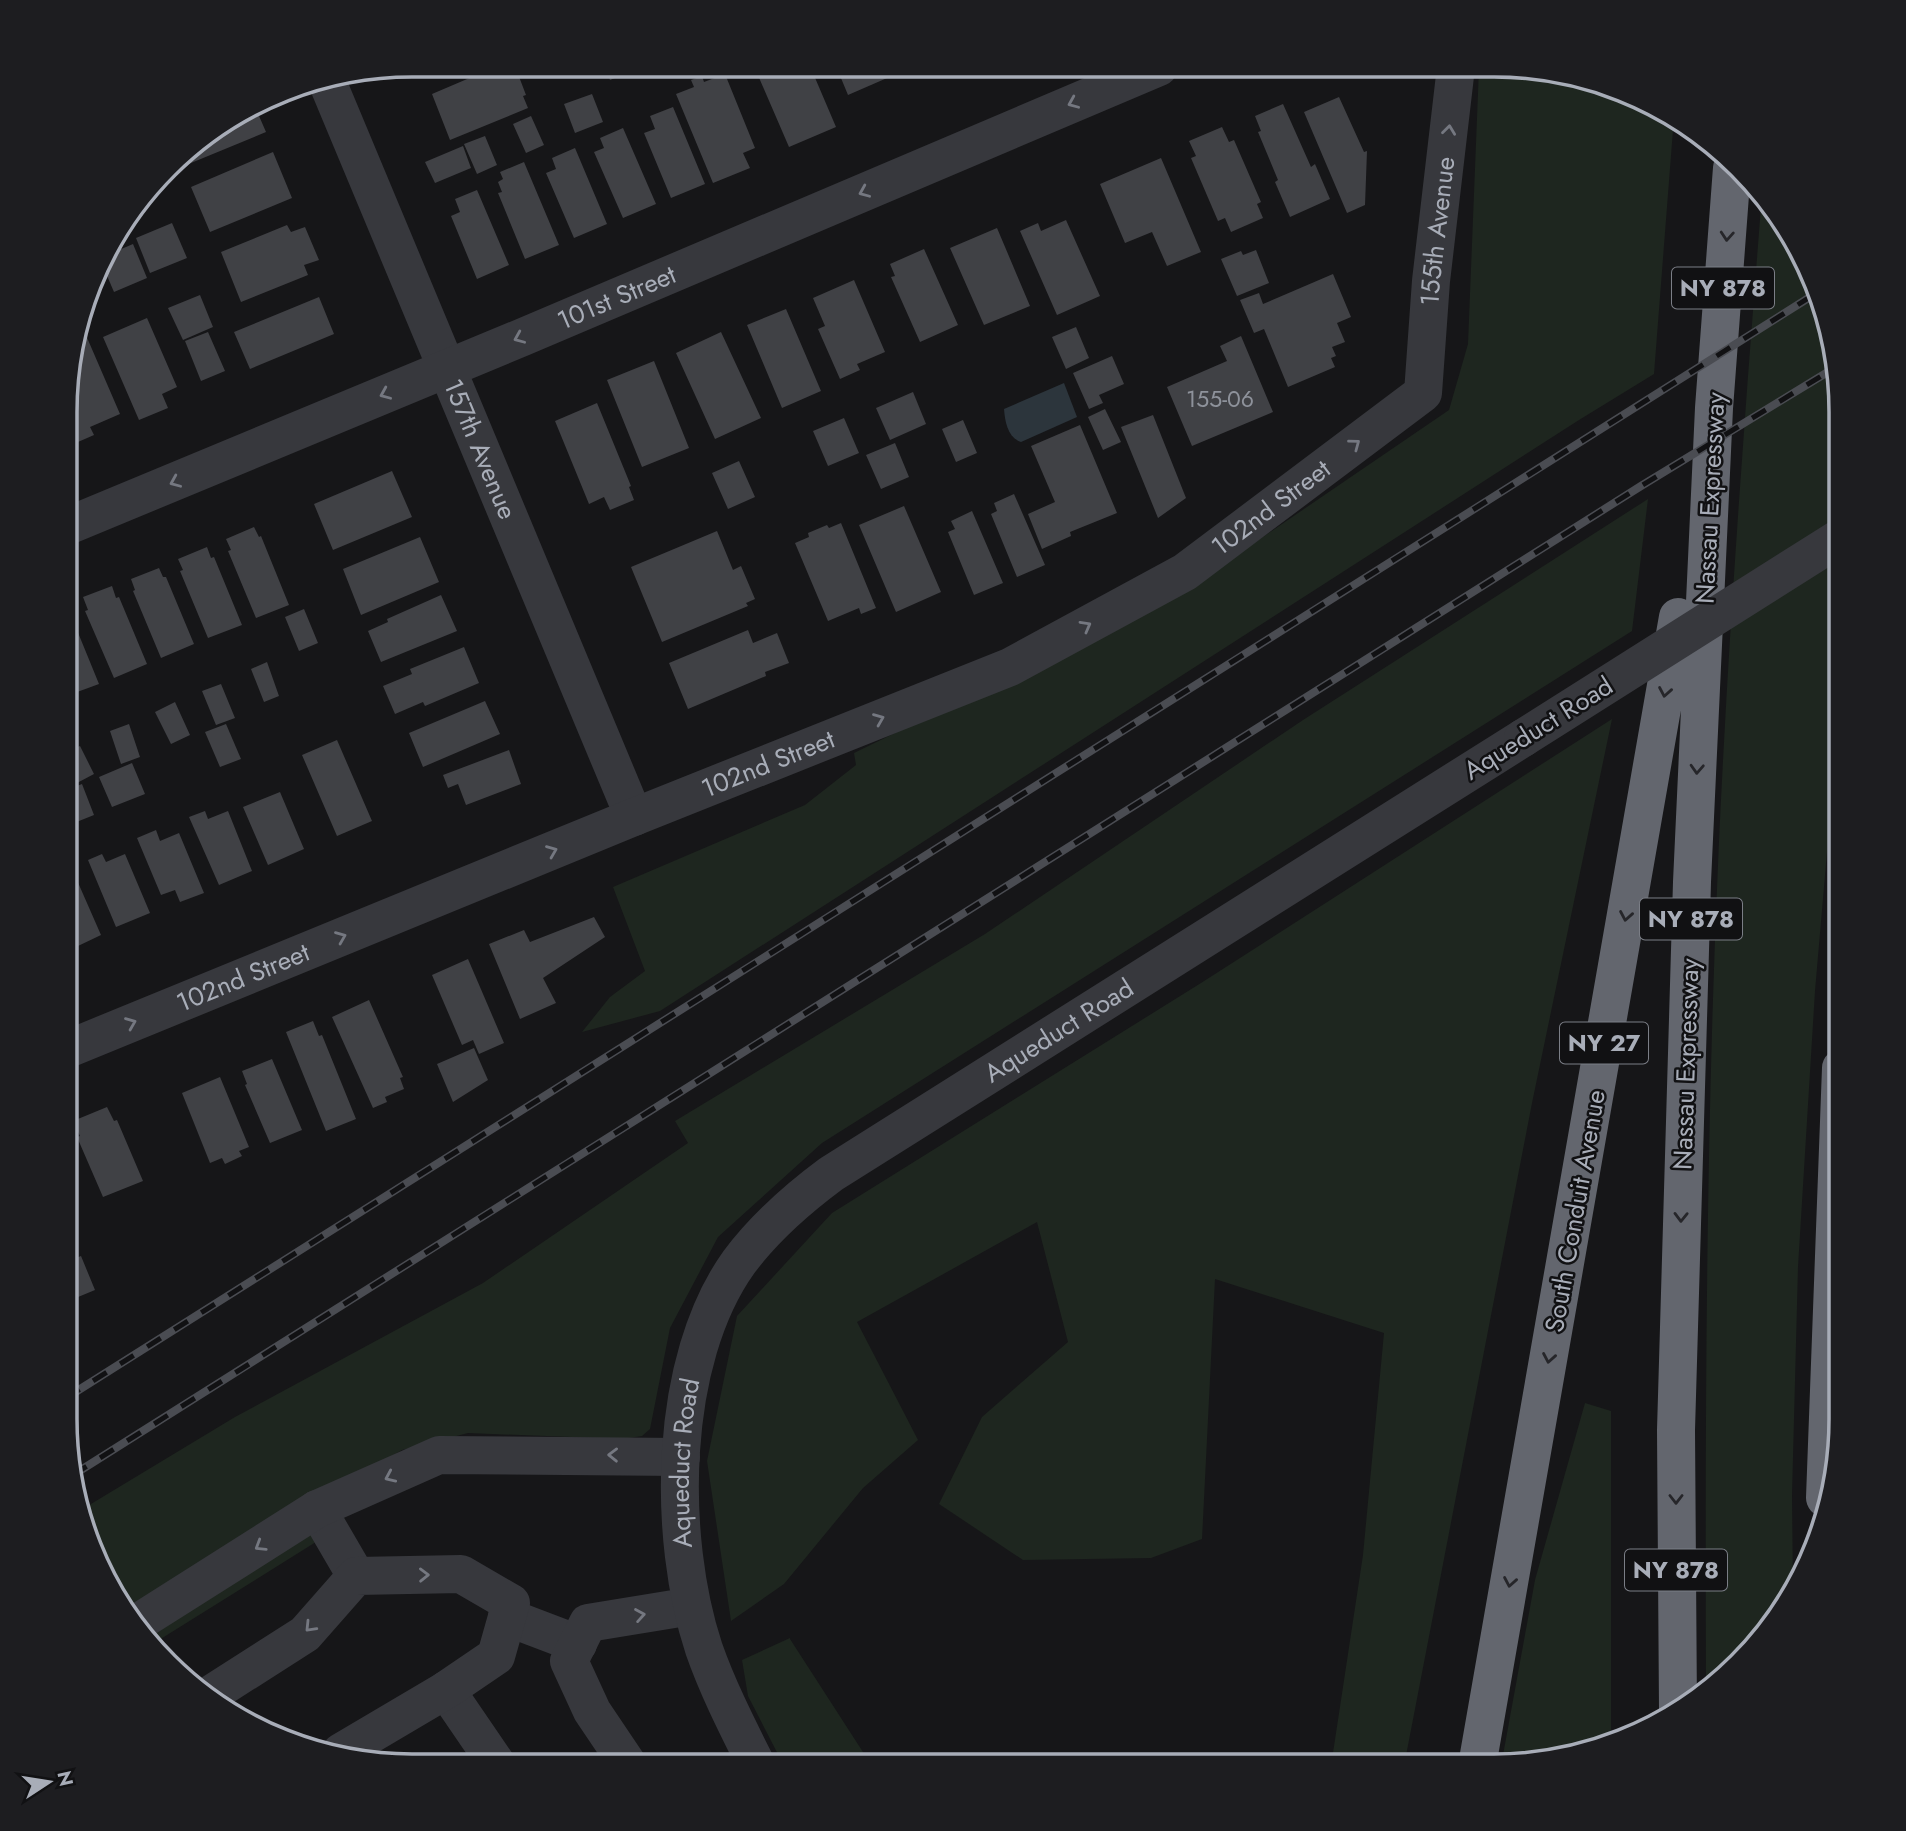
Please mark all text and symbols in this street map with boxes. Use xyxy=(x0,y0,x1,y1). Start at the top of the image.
one-way arrow xyxy=(1068,95,1081,109)
one-way arrow xyxy=(1441,124,1456,136)
street label: 155th Avenue xyxy=(1410,154,1464,307)
one-way arrow xyxy=(859,184,871,198)
one-way arrow xyxy=(1720,231,1735,242)
street label: 101st Street xyxy=(551,255,682,339)
road number: NY 878 xyxy=(1672,268,1774,309)
one-way arrow xyxy=(514,330,526,344)
street label: 157th Avenue xyxy=(434,373,527,525)
house number: 155-06 xyxy=(1186,382,1254,416)
one-way arrow xyxy=(380,386,392,400)
street label: Nassau Expressway xyxy=(1685,391,1735,605)
one-way arrow xyxy=(1347,439,1360,452)
street label: 102nd Street xyxy=(1203,450,1339,565)
one-way arrow xyxy=(170,473,182,487)
one-way arrow xyxy=(1079,620,1091,634)
street label: Aqueduct Road xyxy=(1456,667,1620,789)
one-way arrow xyxy=(1658,686,1673,698)
one-way arrow xyxy=(873,714,885,728)
street label: 102nd Street xyxy=(696,720,841,807)
one-way arrow xyxy=(1690,764,1705,775)
one-way arrow xyxy=(545,845,557,859)
road number: NY 878 xyxy=(1640,898,1742,939)
one-way arrow xyxy=(1619,910,1634,922)
one-way arrow xyxy=(334,931,347,945)
street label: 102nd Street xyxy=(171,933,316,1022)
street label: Nassau Expressway xyxy=(1663,957,1709,1171)
street label: Aqueduct Road xyxy=(977,969,1141,1092)
one-way arrow xyxy=(124,1018,136,1032)
road number: NY 27 xyxy=(1560,1023,1648,1064)
street label: South Conduit Avenue xyxy=(1535,1087,1615,1335)
one-way arrow xyxy=(1673,1212,1689,1223)
one-way arrow xyxy=(1542,1352,1557,1364)
street label: Aqueduct Road xyxy=(661,1375,709,1550)
one-way arrow xyxy=(607,1448,618,1463)
one-way arrow xyxy=(384,1469,397,1483)
one-way arrow xyxy=(1668,1494,1684,1504)
one-way arrow xyxy=(254,1537,267,1550)
road number: NY 878 xyxy=(1625,1550,1727,1590)
one-way arrow xyxy=(419,1567,430,1583)
one-way arrow xyxy=(1503,1576,1518,1588)
one-way arrow xyxy=(634,1608,646,1623)
one-way arrow xyxy=(306,1619,319,1632)
north arrow xyxy=(14,1747,84,1817)
text: N xyxy=(50,1768,80,1789)

